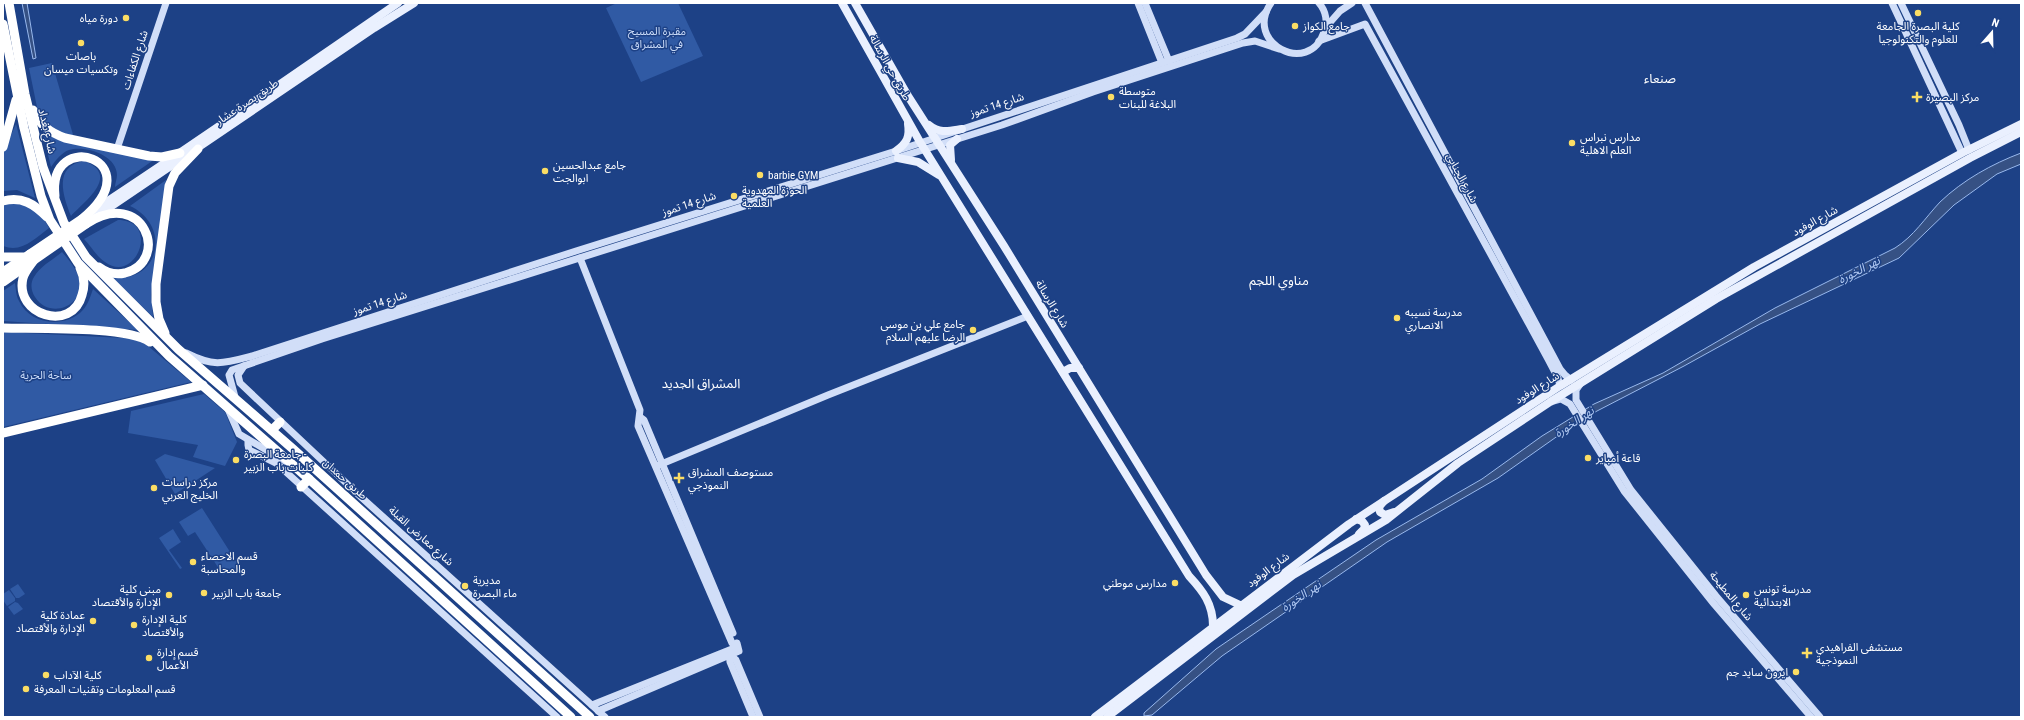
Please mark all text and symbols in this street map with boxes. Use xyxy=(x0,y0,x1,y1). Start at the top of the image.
marker: كلية البصرة الجامعة للعلوم والتكنولوجيا xyxy=(1913,8,1923,18)
place label: دورة مياه xyxy=(80,12,118,25)
north arrow xyxy=(1972,12,2012,52)
marker: دورة مياه xyxy=(121,13,131,23)
text: N xyxy=(1990,16,2001,30)
place label: جامع الكواز xyxy=(1302,20,1350,34)
place label: كلية البصرة الجامعة للعلوم والتكنولوجيا xyxy=(1877,20,1960,47)
marker: جامع الكواز xyxy=(1290,21,1300,31)
park label: مقبرة المسيح في المشراق xyxy=(628,25,686,53)
street label: شارع الكفاءات xyxy=(119,28,152,92)
street label: طريق حي الرسالة xyxy=(864,33,913,104)
marker: باصات وتكسيات ميسان xyxy=(76,38,86,48)
place label: باصات وتكسيات ميسان xyxy=(44,50,118,76)
district label: صنعاء xyxy=(1644,71,1676,86)
street label: طريق بصرة عشار xyxy=(212,76,281,128)
place label: متوسطة البلاغة للبنات xyxy=(1119,85,1176,111)
street label: شارع 14 تموز xyxy=(967,90,1026,121)
marker: مركز البصيرة xyxy=(1911,91,1923,103)
place label: مركز البصيرة xyxy=(1926,91,1979,104)
marker: متوسطة البلاغة للبنات xyxy=(1106,92,1116,102)
street label: شارع بغداد xyxy=(34,107,59,156)
place label: مدارس نبراس العلم الاهلية xyxy=(1580,131,1641,159)
marker: مدارس نبراس العلم الاهلية xyxy=(1567,138,1577,148)
street label: شارع الجنابي xyxy=(1441,151,1481,207)
place label: جامع عبدالحسين ابوالجت xyxy=(553,159,626,185)
marker: جامع عبدالحسين ابوالجت xyxy=(540,166,550,176)
place label: barbie GYM xyxy=(768,169,818,182)
marker: barbie GYM xyxy=(755,170,765,180)
place label: الحوزة المهدوية العلمية xyxy=(742,184,807,210)
street label: شارع 14 تموز xyxy=(659,189,718,220)
marker: الحوزة المهدوية العلمية xyxy=(729,191,739,201)
street label: شارع الوفود xyxy=(1790,203,1841,240)
water label: نهر الخورة xyxy=(1836,253,1883,286)
district label: مناوي اللجم xyxy=(1249,273,1309,291)
street label: شارع الرسالة xyxy=(1032,278,1072,331)
street label: شارع 14 تموز xyxy=(350,288,409,319)
place label: مدرسة نسيبه الانصاري xyxy=(1405,306,1463,334)
marker: مدرسة نسيبه الانصاري xyxy=(1392,313,1402,323)
place label: جامع علي بن موسى الرضا عليهم السلام xyxy=(881,318,966,346)
marker: جامع علي بن موسى الرضا عليهم السلام xyxy=(968,325,978,335)
park label: ساحة الحرية xyxy=(20,369,72,382)
street label: شارع الوفود xyxy=(1512,369,1562,408)
district label: المشراق الجديد xyxy=(662,376,740,391)
water label: نهر الخورة xyxy=(1551,403,1598,440)
place label: جامعة البصرة - كليات باب الزبير xyxy=(243,448,314,474)
place label: قاعة أمباير xyxy=(1595,451,1641,465)
marker: قاعة أمباير xyxy=(1583,453,1593,463)
marker: جامعة البصرة - كليات باب الزبير xyxy=(231,455,241,465)
street label: طريق حمدان xyxy=(320,456,370,502)
place label: مستوصف المشراق النموذجي xyxy=(688,466,774,494)
marker: مستوصف المشراق النموذجي xyxy=(673,472,685,484)
place label: مركز دراسات الخليج العربي xyxy=(162,476,218,504)
marker: مركز دراسات الخليج العربي xyxy=(149,483,159,493)
street label: شارع معارض القبلة xyxy=(385,504,456,569)
place label: قسم الاحصاء والمحاسبة xyxy=(201,550,258,576)
street label: شارع الوفود xyxy=(1244,550,1293,591)
marker: قسم الاحصاء والمحاسبة xyxy=(188,557,198,567)
street label: شارع المطيحة xyxy=(1706,569,1756,624)
place label: مديرية ماء البصرة xyxy=(473,574,517,600)
place label: مدارس موطني xyxy=(1103,577,1167,592)
water label: نهر الخورة xyxy=(1278,577,1325,614)
marker: مدارس موطني xyxy=(1170,578,1180,588)
marker: مديرية ماء البصرة xyxy=(460,581,470,591)
place label: مبنى كلية الإدارة والأقتصاد xyxy=(92,583,161,610)
place label: مدرسة تونس الابتدائية xyxy=(1754,583,1811,609)
place label: جامعة باب الزبير xyxy=(211,587,282,600)
marker: جامعة باب الزبير xyxy=(199,588,209,598)
marker: مبنى كلية الإدارة والأقتصاد xyxy=(164,590,174,600)
marker: مدرسة تونس الابتدائية xyxy=(1741,590,1751,600)
place label: عمادة كلية الإدارة والأقتصاد xyxy=(16,609,85,636)
place label: كلية الإدارة والأقتصاد xyxy=(142,613,187,639)
marker: عمادة كلية الإدارة والأقتصاد xyxy=(88,616,98,626)
marker: كلية الإدارة والأقتصاد xyxy=(129,620,139,630)
place label: مستشفى الفراهيدي النموذجية xyxy=(1816,641,1903,667)
place label: قسم إدارة الأعمال xyxy=(157,646,199,672)
marker: مستشفى الفراهيدي النموذجية xyxy=(1801,647,1813,659)
marker: قسم إدارة الأعمال xyxy=(144,653,154,663)
place label: ايرون سايد جم xyxy=(1727,666,1788,681)
marker: ايرون سايد جم xyxy=(1791,667,1801,677)
place label: كلية الآداب xyxy=(54,669,102,682)
marker: كلية الآداب xyxy=(41,670,51,680)
place label: قسم المعلومات وتقنيات المعرفة xyxy=(34,683,176,698)
marker: قسم المعلومات وتقنيات المعرفة xyxy=(21,684,31,694)

